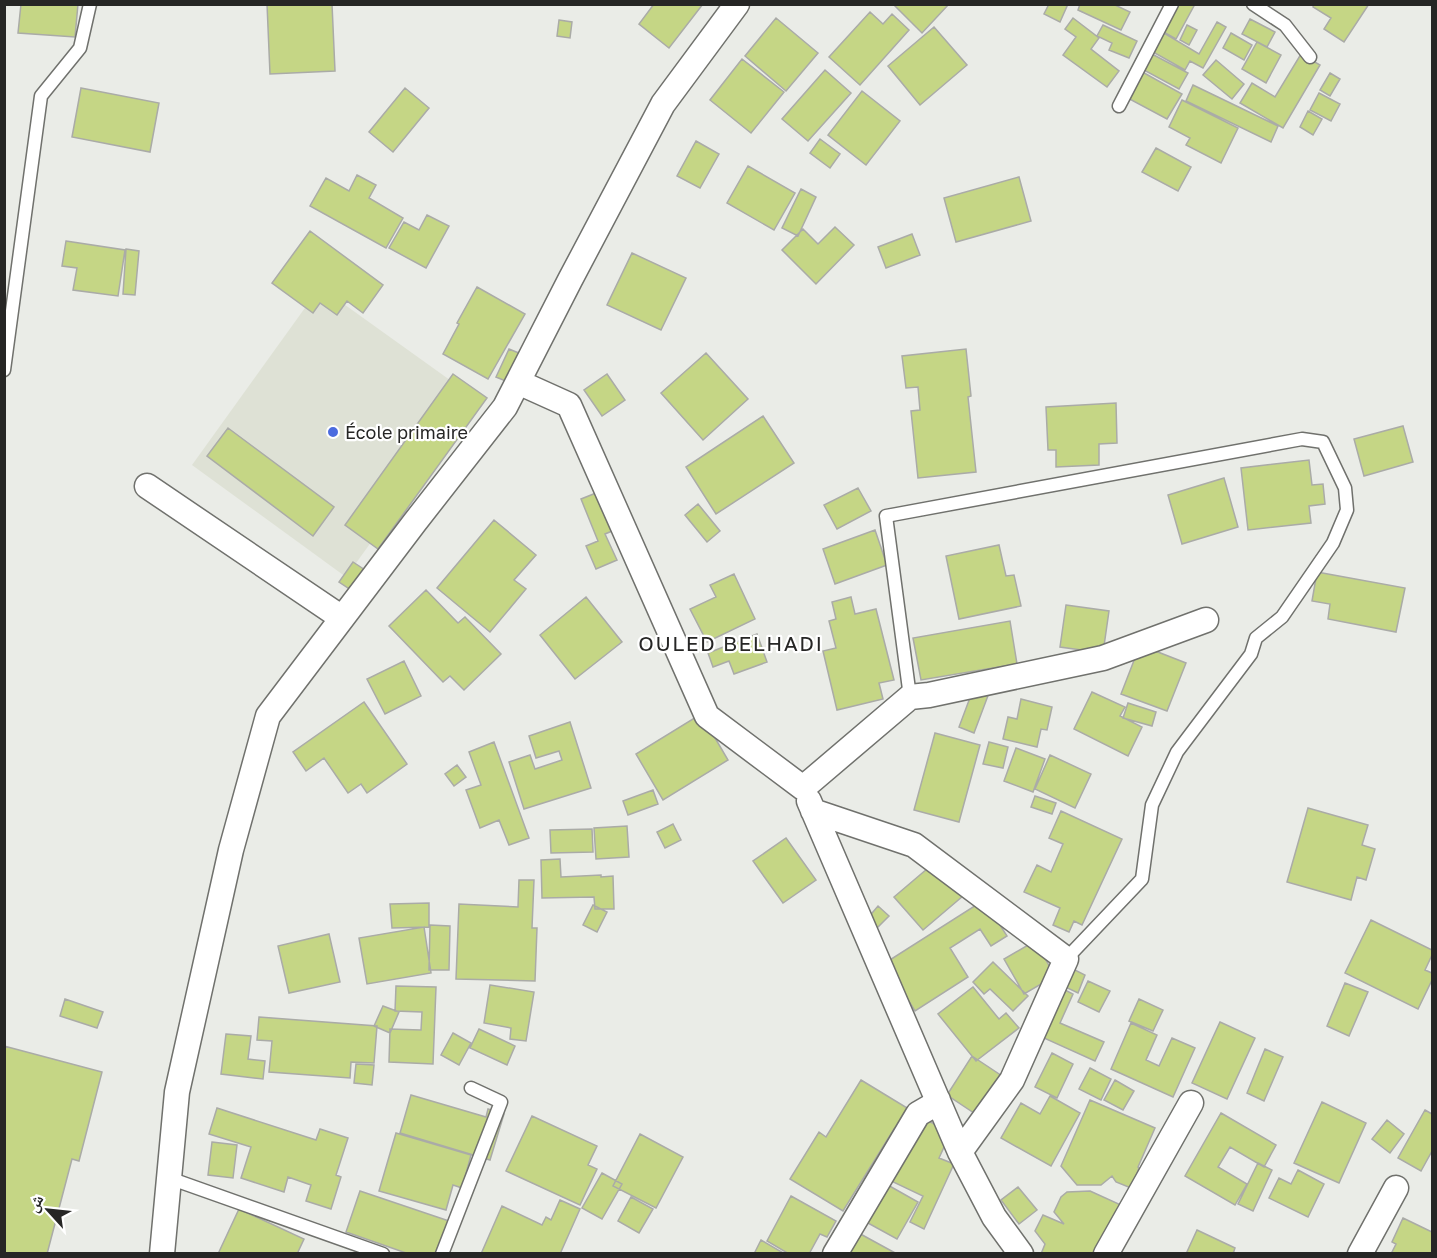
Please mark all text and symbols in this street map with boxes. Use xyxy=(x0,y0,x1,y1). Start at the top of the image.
place label: École primaire xyxy=(345,421,468,443)
marker: École primaire xyxy=(326,425,340,439)
district label: OULED BELHADI xyxy=(638,630,824,656)
north arrow xyxy=(18,1180,78,1240)
text: ش xyxy=(22,1191,47,1215)

